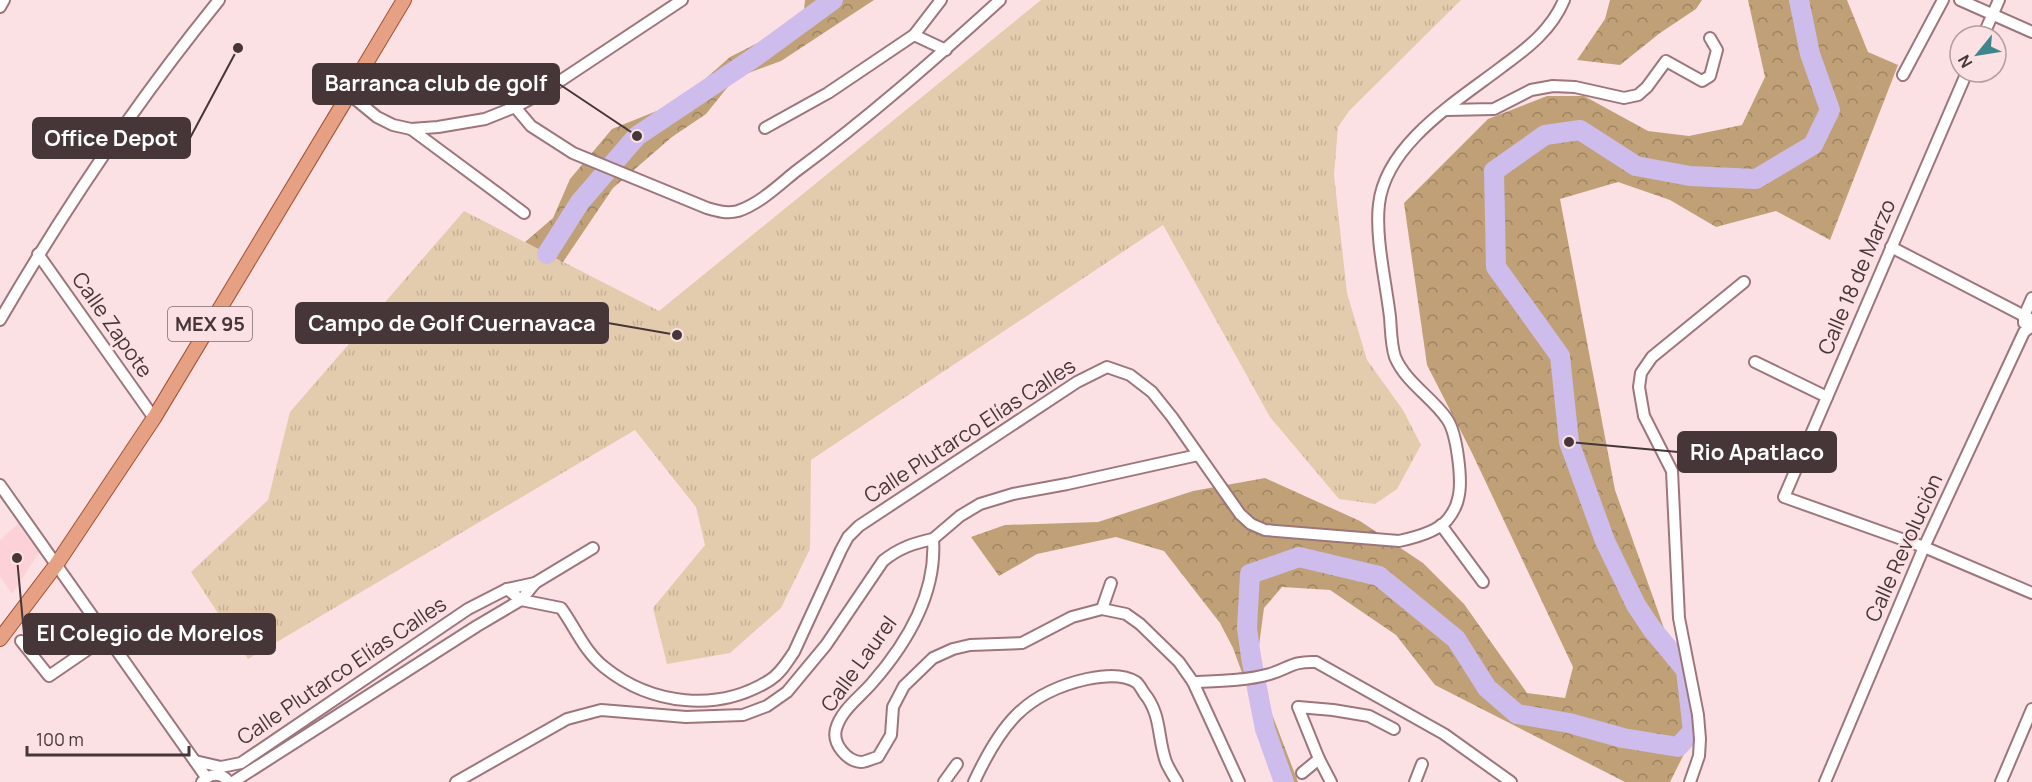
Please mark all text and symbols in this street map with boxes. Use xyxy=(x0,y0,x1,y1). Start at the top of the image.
north arrow xyxy=(1948,24,2008,84)
text: N xyxy=(1953,51,1977,72)
callout: Barranca club de golf xyxy=(313,64,559,104)
text: Barranca club de golf xyxy=(325,68,548,98)
callout: Office Depot xyxy=(33,118,190,158)
text: Office Depot xyxy=(44,123,178,153)
street label: Calle 18 de Marzo xyxy=(1811,195,1901,359)
street label: Calle Zapote xyxy=(66,266,159,383)
callout: Campo de Golf Cuernavaca xyxy=(296,303,608,343)
road number: MEX 95 xyxy=(168,307,252,341)
text: Campo de Golf Cuernavaca xyxy=(308,308,596,338)
street label: Calle Plutarco Elías Calles xyxy=(858,351,1081,509)
callout: Rio Apatlaco xyxy=(1678,432,1836,472)
text: Rio Apatlaco xyxy=(1690,437,1824,467)
street label: Calle Revolución xyxy=(1858,469,1948,626)
street label: Calle Plutarco Elías Calles xyxy=(231,590,452,751)
street label: Calle Laurel xyxy=(814,610,903,717)
callout: El Colegio de Morelos xyxy=(24,614,275,654)
text: El Colegio de Morelos xyxy=(36,618,264,648)
scale bar xyxy=(27,719,189,757)
text: 100 m xyxy=(36,727,84,751)

